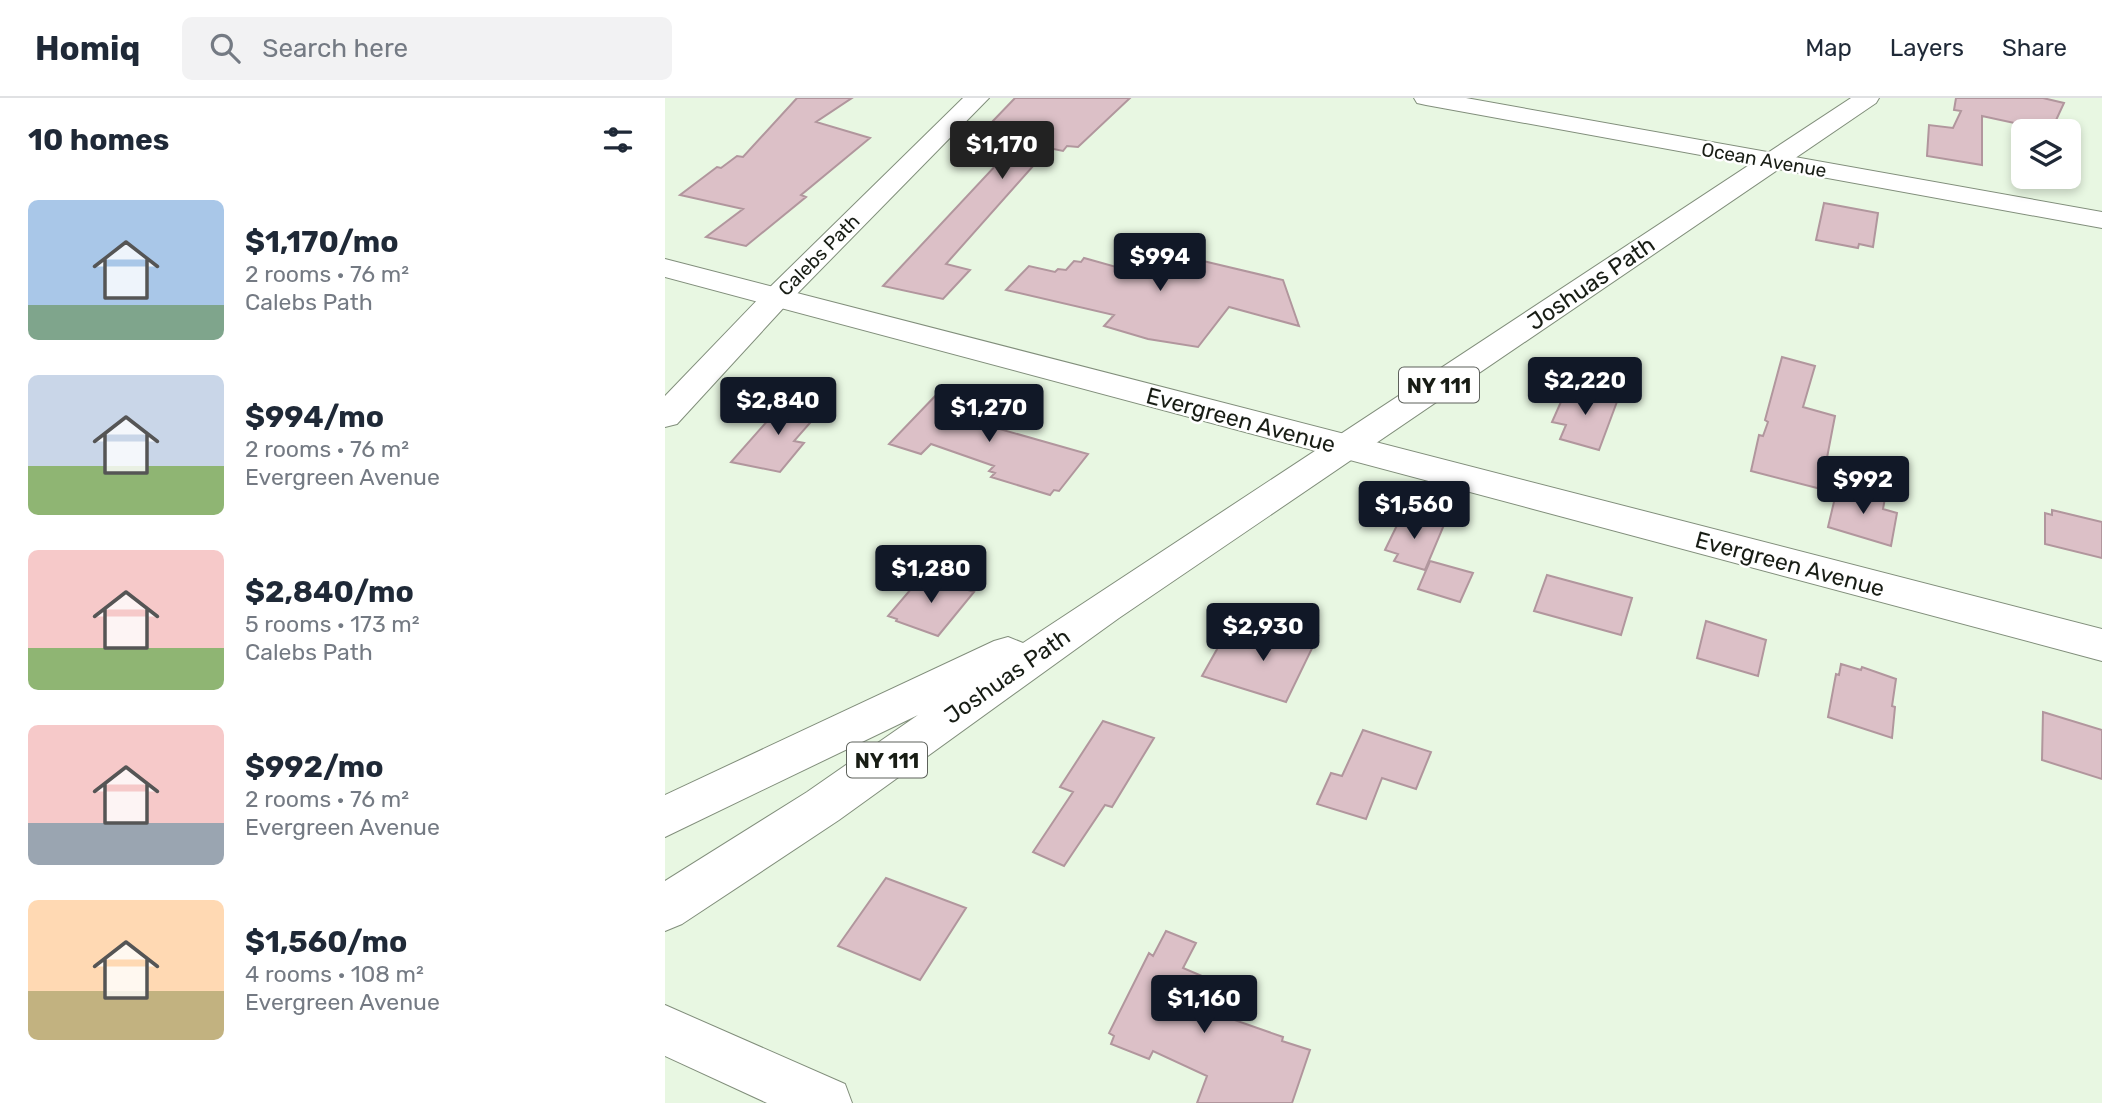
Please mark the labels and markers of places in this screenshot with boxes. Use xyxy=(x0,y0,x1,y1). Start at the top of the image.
pin: $1,170 xyxy=(945,122,1059,181)
pin: $994 xyxy=(1119,234,1201,293)
pin: $2,220 xyxy=(1528,358,1642,417)
pin: $2,840 xyxy=(721,378,835,437)
pin: $1,270 xyxy=(932,384,1046,444)
pin: $992 xyxy=(1822,456,1904,516)
pin: $1,560 xyxy=(1357,482,1471,541)
pin: $1,280 xyxy=(874,546,988,605)
pin: $2,930 xyxy=(1206,603,1320,663)
pin: $1,160 xyxy=(1147,976,1261,1035)

